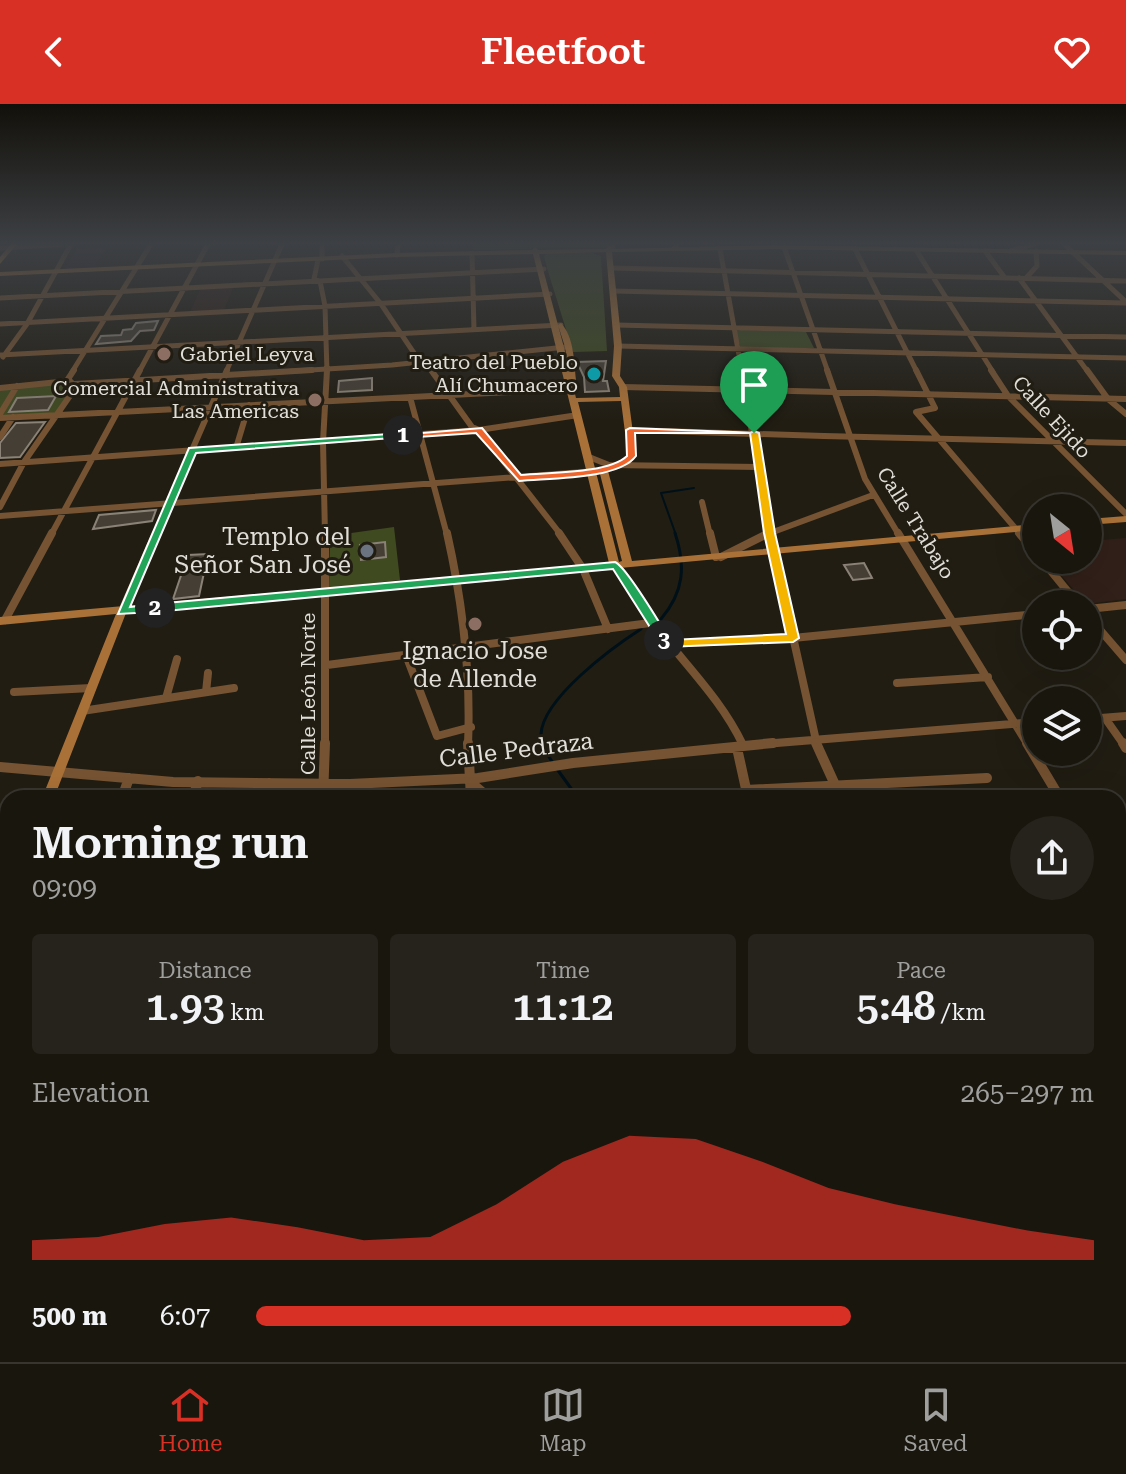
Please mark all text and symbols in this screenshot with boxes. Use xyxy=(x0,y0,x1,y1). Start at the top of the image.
icon: back xyxy=(32,30,76,74)
icon: heart xyxy=(1050,30,1094,74)
text: Fleetfoot xyxy=(481,31,645,73)
place label: Gabriel Leyva xyxy=(180,342,314,366)
marker: Gabriel Leyva xyxy=(155,345,173,363)
place label: Teatro del Pueblo Alí Chumacero xyxy=(409,350,578,397)
pin xyxy=(720,351,788,433)
icon: arrive xyxy=(732,363,776,407)
marker: Teatro del Pueblo Alí Chumacero xyxy=(585,365,603,383)
street label: Calle Ejido xyxy=(1008,371,1096,463)
place label: Comercial Administrativa Las Americas xyxy=(53,376,299,423)
marker: Comercial Administrativa Las Americas xyxy=(306,391,324,409)
pin: 1 xyxy=(383,415,423,455)
text: 1 xyxy=(397,422,409,447)
street label: Calle Trabajo xyxy=(872,463,960,583)
north arrow xyxy=(1022,494,1102,574)
map controls xyxy=(1022,494,1102,766)
place label: Templo del Señor San José xyxy=(174,523,351,579)
marker: Templo del Señor San José xyxy=(358,542,376,560)
pin: 2 xyxy=(135,588,175,628)
button: locate xyxy=(1022,590,1102,670)
text: 2 xyxy=(149,595,161,620)
street label: Calle León Norte xyxy=(296,613,320,775)
marker: Ignacio Jose de Allende xyxy=(466,615,484,633)
pin: 3 xyxy=(644,620,684,660)
text: 3 xyxy=(658,627,670,652)
place label: Ignacio Jose de Allende xyxy=(402,637,548,693)
button: layers xyxy=(1022,686,1102,766)
street label: Calle Pedraza xyxy=(437,727,595,773)
button: share xyxy=(1010,816,1094,900)
text: Morning run xyxy=(32,817,309,869)
text: 09:09 xyxy=(32,873,97,903)
text: Distance xyxy=(158,958,252,983)
text: Time xyxy=(536,958,590,983)
text: Pace xyxy=(896,958,946,983)
text: 1.93 xyxy=(146,983,225,1030)
text: 11:12 xyxy=(512,983,614,1030)
text: 5:48 xyxy=(857,983,936,1030)
text: km xyxy=(225,1000,264,1025)
text: /km xyxy=(936,1000,985,1025)
text: Elevation xyxy=(32,1078,150,1108)
text: 265–297 m xyxy=(961,1078,1094,1108)
text: 500 m xyxy=(32,1301,107,1331)
text: 6:07 xyxy=(160,1301,210,1331)
tab: Home xyxy=(159,1383,222,1456)
tab: Map xyxy=(539,1383,587,1456)
tab: Saved xyxy=(904,1383,967,1456)

